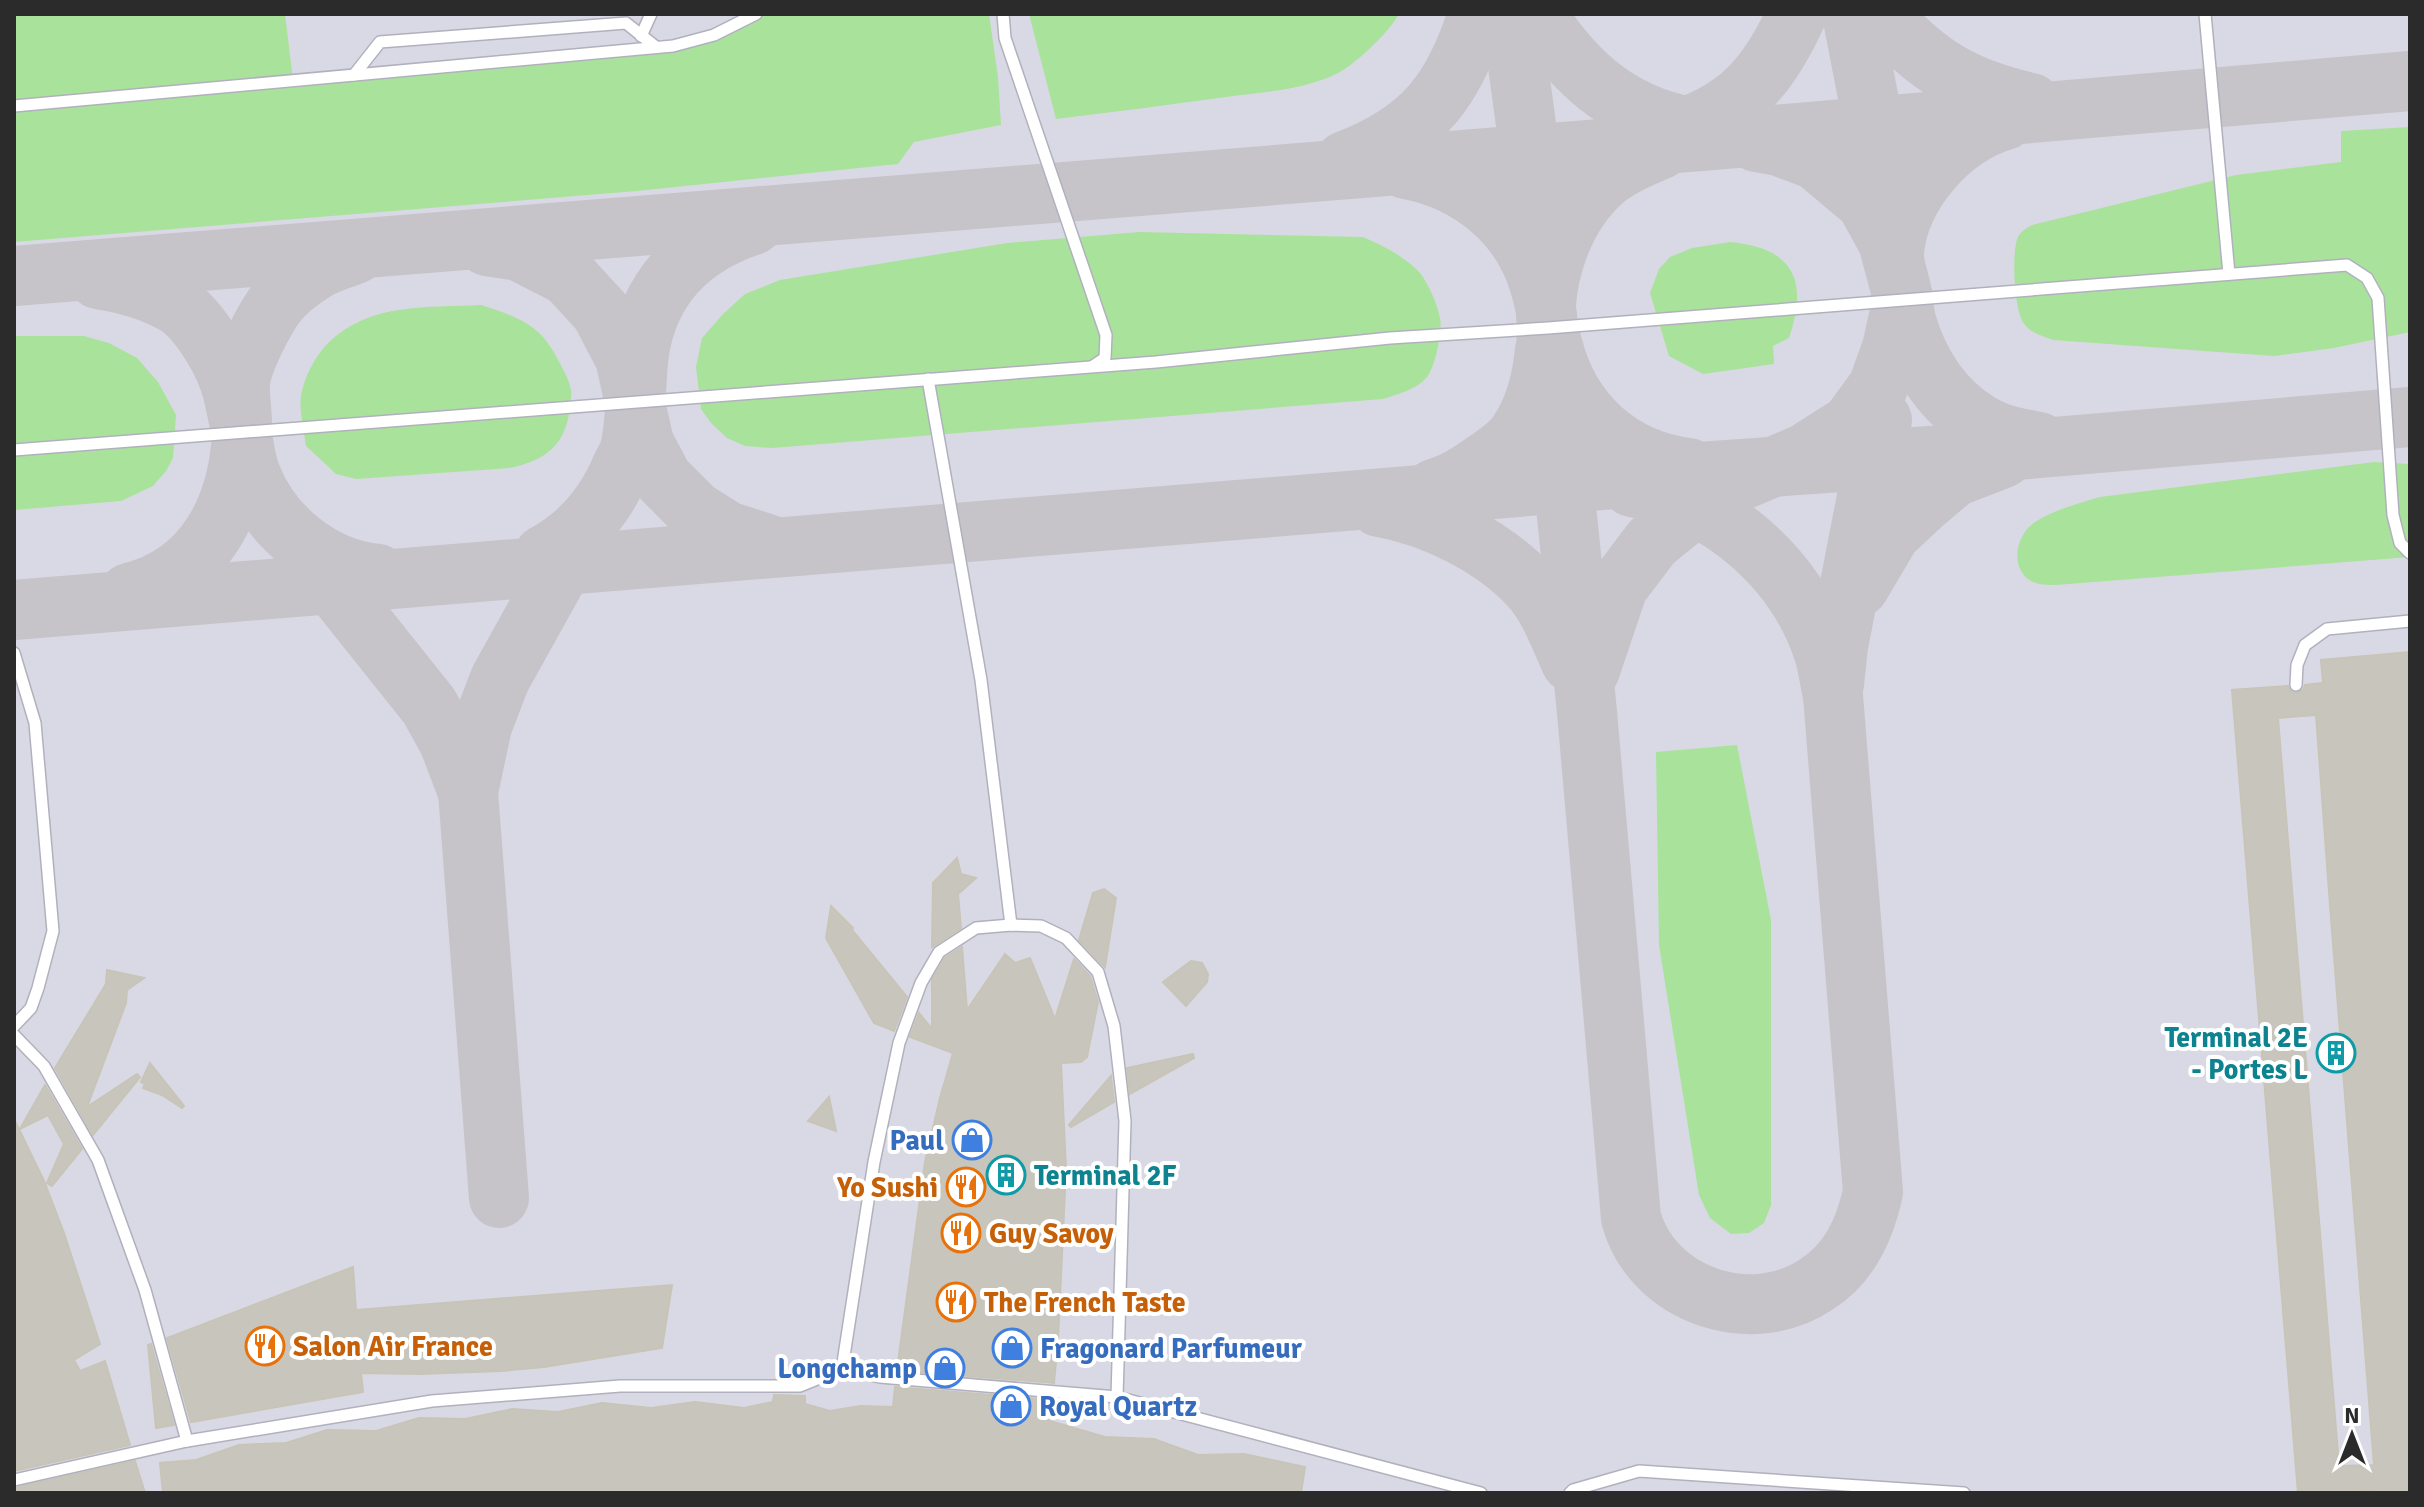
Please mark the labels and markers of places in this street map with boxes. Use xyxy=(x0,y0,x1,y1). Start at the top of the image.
place label: Terminal 2E - Portes L xyxy=(2164,1021,2308,1087)
building icon: Terminal 2E - Portes L xyxy=(2315,1032,2357,1074)
shop icon: Paul xyxy=(951,1119,993,1161)
place label: Paul xyxy=(890,1124,944,1158)
building icon: Terminal 2F xyxy=(985,1154,1027,1196)
place label: Terminal 2F xyxy=(1034,1159,1177,1193)
restaurant icon: Yo Sushi xyxy=(945,1166,987,1208)
place label: Yo Sushi xyxy=(836,1171,938,1205)
restaurant icon: Guy Savoy xyxy=(940,1212,982,1254)
place label: Guy Savoy xyxy=(989,1217,1114,1251)
restaurant icon: The French Taste xyxy=(935,1281,977,1323)
place label: The French Taste xyxy=(984,1286,1186,1320)
restaurant icon: Salon Air France xyxy=(244,1325,286,1367)
shop icon: Fragonard Parfumeur xyxy=(991,1327,1033,1369)
place label: Salon Air France xyxy=(293,1330,493,1364)
place label: Fragonard Parfumeur xyxy=(1040,1332,1303,1366)
shop icon: Longchamp xyxy=(924,1347,966,1389)
place label: Longchamp xyxy=(777,1352,917,1386)
shop icon: Royal Quartz xyxy=(990,1385,1032,1427)
place label: Royal Quartz xyxy=(1039,1390,1197,1424)

